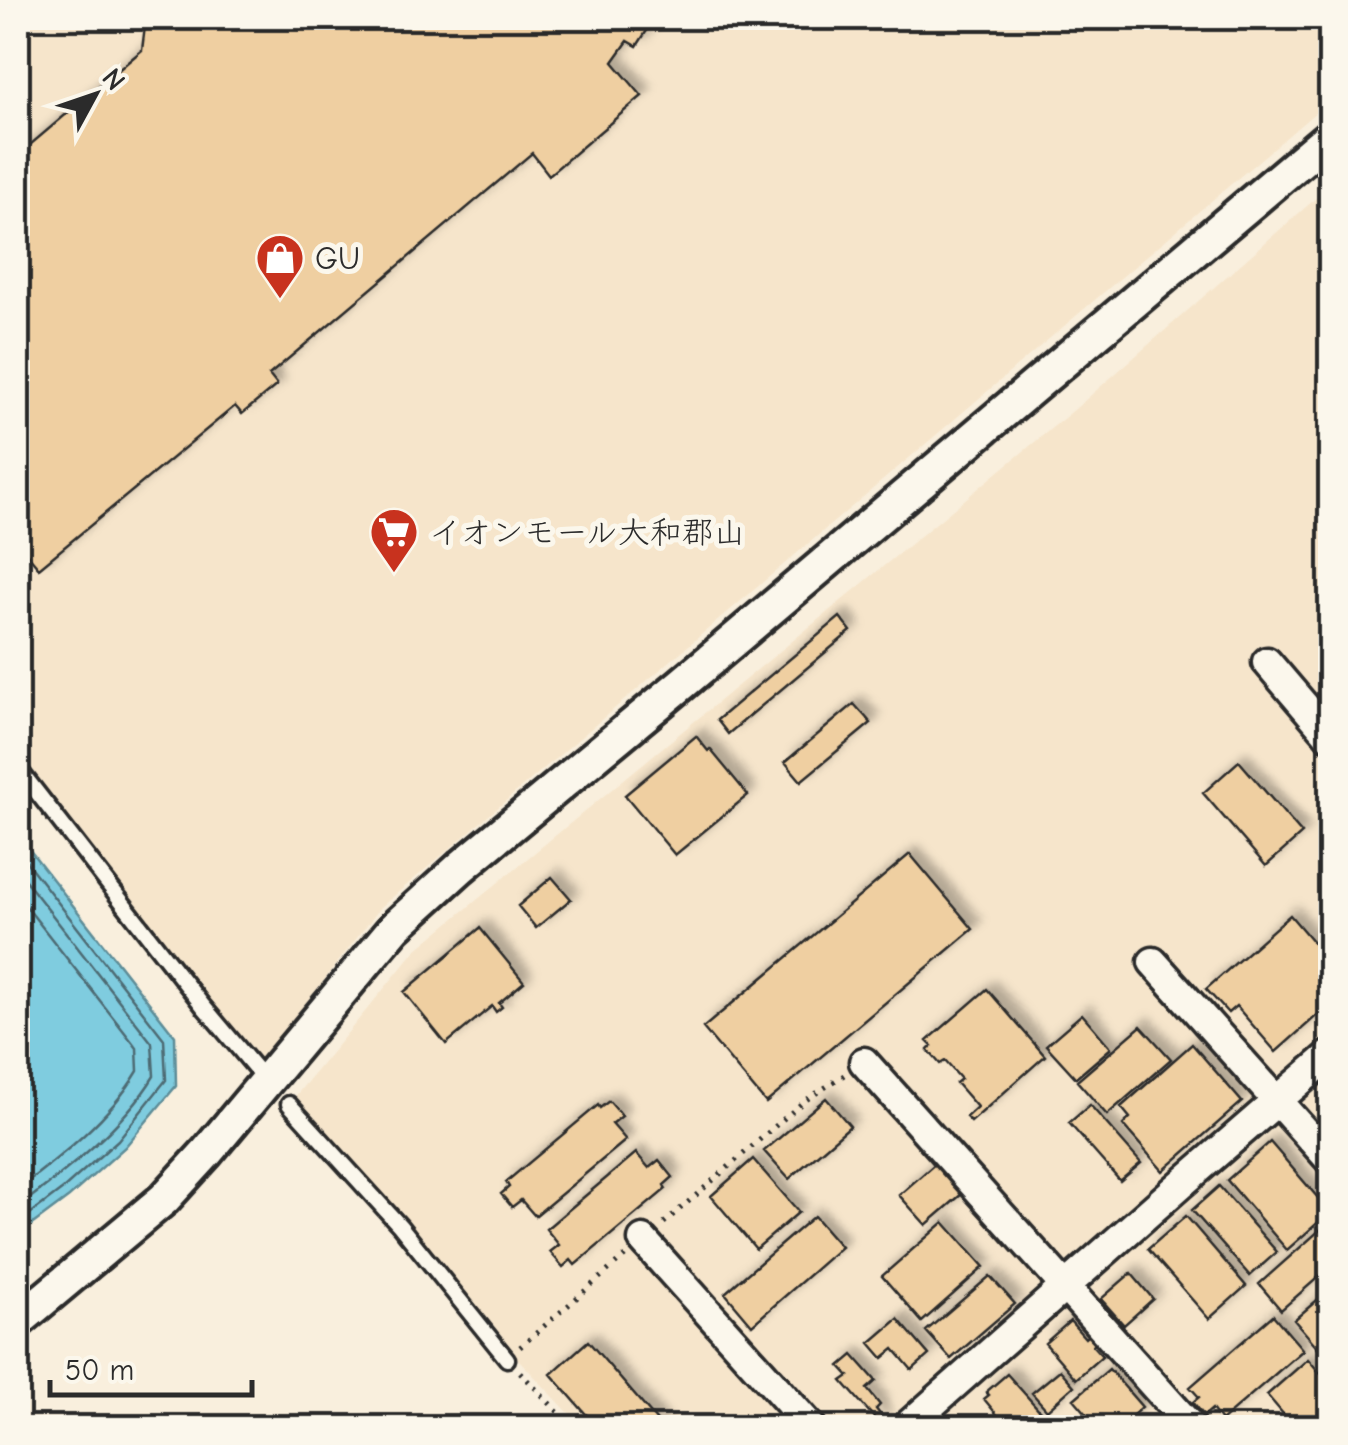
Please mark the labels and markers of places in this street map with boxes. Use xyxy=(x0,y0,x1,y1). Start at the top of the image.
shop icon: GU xyxy=(254,232,306,300)
place label: GU xyxy=(315,240,360,277)
supermarket icon: イオンモール大和郡山 xyxy=(368,506,420,574)
place label: イオンモール大和郡山 xyxy=(429,514,746,551)

